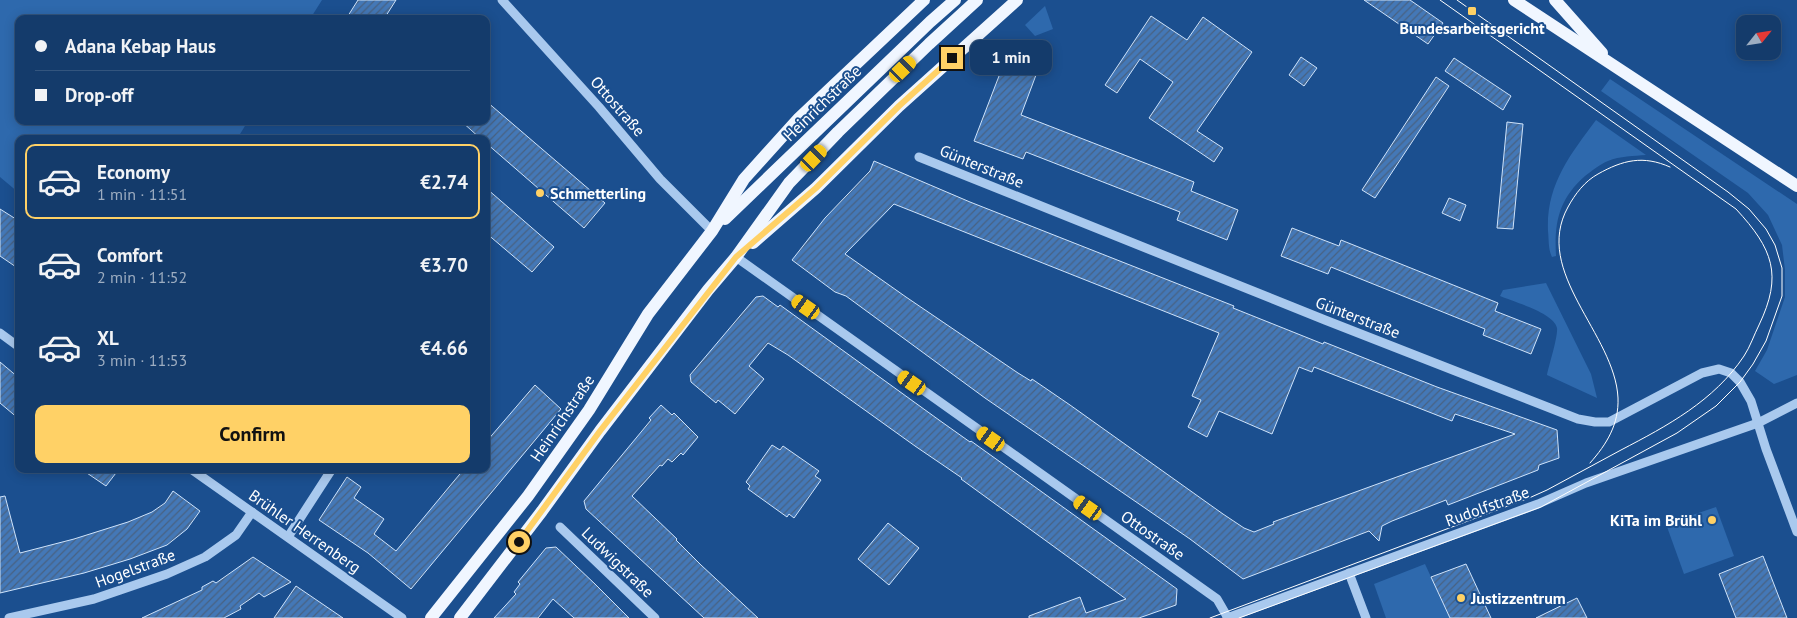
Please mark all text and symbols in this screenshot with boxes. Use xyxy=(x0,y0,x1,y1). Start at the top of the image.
marker: Bundesarbeitsgericht xyxy=(1466,5,1478,17)
north arrow xyxy=(1736,15,1781,60)
map controls xyxy=(1736,15,1781,60)
place label: Bundesarbeitsgericht xyxy=(1399,18,1545,38)
text: Adana Kebap Haus xyxy=(65,34,216,58)
callout: 1 min xyxy=(970,40,1052,76)
route end xyxy=(941,47,963,69)
text: 1 min xyxy=(991,47,1031,67)
car xyxy=(886,53,919,85)
street label: Heinrichstraße xyxy=(779,61,865,145)
street label: Ottostraße xyxy=(586,72,650,140)
text: Drop-off xyxy=(65,83,133,107)
street label: Günterstraße xyxy=(937,140,1027,192)
car xyxy=(798,142,829,174)
icon: car xyxy=(37,159,82,204)
text: Economy xyxy=(97,160,170,184)
text: €2.74 xyxy=(420,170,468,194)
place label: Schmetterling xyxy=(550,183,646,203)
text: 1 min · 11:51 xyxy=(97,184,187,204)
marker: Schmetterling xyxy=(534,187,546,199)
icon: car xyxy=(37,242,82,287)
text: Comfort xyxy=(97,243,163,267)
text: €3.70 xyxy=(420,253,468,277)
text: 2 min · 11:52 xyxy=(97,267,187,287)
car xyxy=(789,292,822,322)
street label: Günterstraße xyxy=(1313,292,1403,342)
icon: car xyxy=(37,325,82,370)
text: XL xyxy=(97,326,119,350)
text: €4.66 xyxy=(420,336,468,360)
text: 3 min · 11:53 xyxy=(97,350,187,370)
car xyxy=(895,368,928,398)
street label: Heinrichstraße xyxy=(526,371,598,465)
button: Confirm xyxy=(35,405,470,463)
car xyxy=(974,424,1007,454)
street label: Rudolfstraße xyxy=(1442,482,1532,530)
street label: Brühler Herrenberg xyxy=(245,485,365,577)
car xyxy=(1071,493,1104,523)
street label: Ottostraße xyxy=(1117,506,1189,564)
place label: KiTa im Brühl xyxy=(1610,510,1702,530)
marker: KiTa im Brühl xyxy=(1706,514,1718,526)
street label: Ludwigstraße xyxy=(578,523,658,601)
route start xyxy=(508,531,530,553)
street label: Hogelstraße xyxy=(92,544,178,592)
place label: Justizzentrum xyxy=(1470,588,1566,608)
marker: Justizzentrum xyxy=(1455,592,1467,604)

